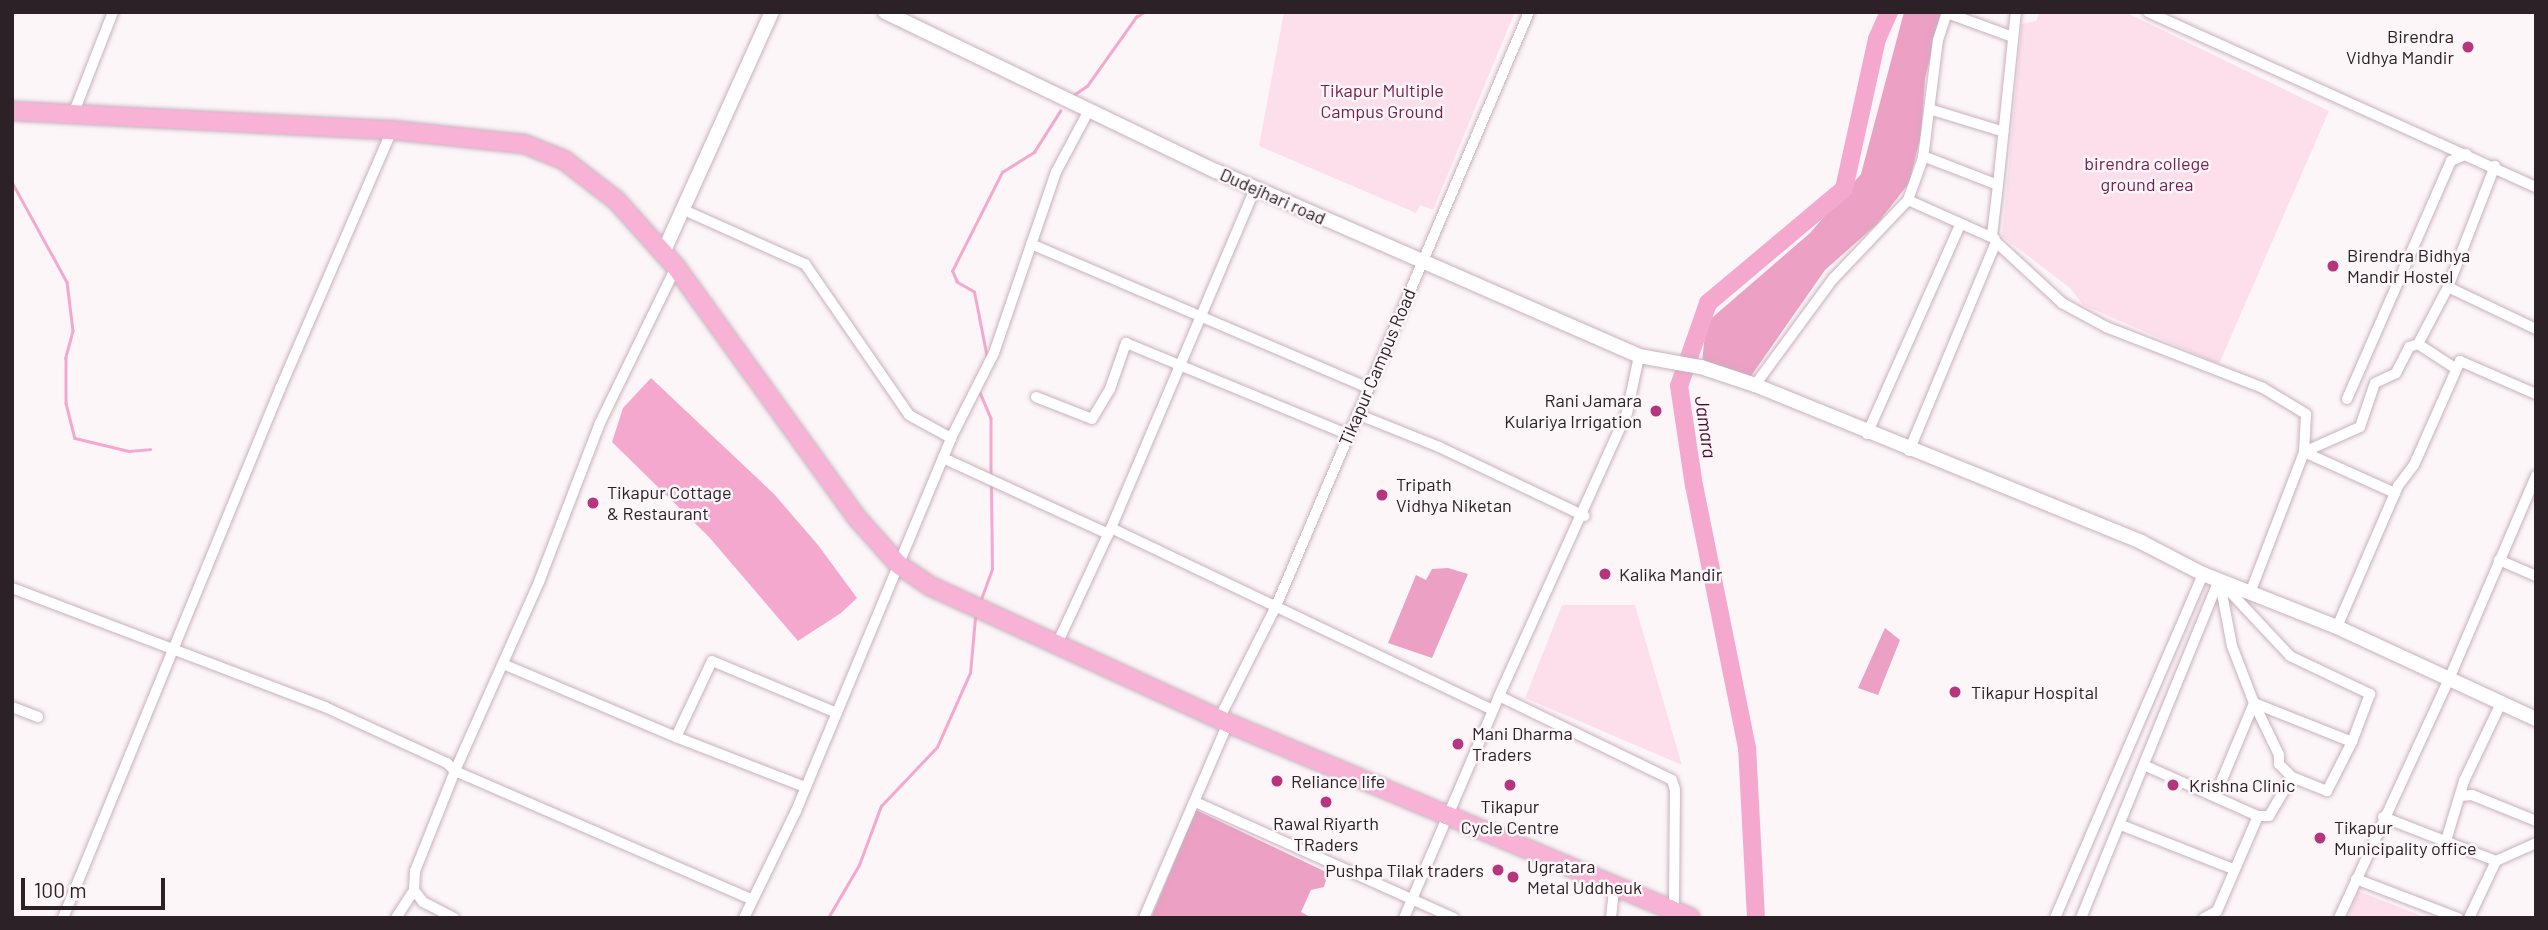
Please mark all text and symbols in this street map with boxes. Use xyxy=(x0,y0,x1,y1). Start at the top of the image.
place label: Birendra Vidhya Mandir xyxy=(2346,26,2454,68)
marker: Birendra Vidhya Mandir xyxy=(2460,39,2476,55)
park label: Tikapur Multiple Campus Ground xyxy=(1320,80,1444,122)
park label: birendra college ground area xyxy=(2084,153,2210,196)
street label: Dudejhari road xyxy=(1217,163,1329,229)
place label: Birendra Bidhya Mandir Hostel xyxy=(2347,245,2470,288)
marker: Birendra Bidhya Mandir Hostel xyxy=(2325,258,2341,274)
street label: Tikapur Campus Road xyxy=(1334,285,1420,449)
place label: Rani Jamara Kulariya Irrigation xyxy=(1504,390,1642,432)
water label: Jamara xyxy=(1690,394,1722,460)
marker: Rani Jamara Kulariya Irrigation xyxy=(1648,403,1664,419)
place label: Tripath Vidhya Niketan xyxy=(1396,474,1512,516)
place label: Tikapur Cottage & Restaurant xyxy=(607,482,732,524)
marker: Tripath Vidhya Niketan xyxy=(1374,487,1390,503)
marker: Tikapur Cottage & Restaurant xyxy=(585,495,601,511)
place label: Kalika Mandir xyxy=(1619,563,1722,585)
marker: Kalika Mandir xyxy=(1597,566,1613,582)
place label: Tikapur Hospital xyxy=(1971,681,2098,703)
marker: Tikapur Hospital xyxy=(1945,682,1965,702)
place label: Mani Dharma Traders xyxy=(1472,723,1573,766)
marker: Mani Dharma Traders xyxy=(1450,736,1466,752)
place label: Reliance life xyxy=(1291,770,1385,792)
marker: Reliance life xyxy=(1269,773,1285,789)
place label: Krishna Clinic xyxy=(2189,774,2295,796)
marker: Krishna Clinic xyxy=(2163,775,2183,795)
marker: Tikapur Cycle Centre xyxy=(1502,777,1518,793)
marker: Rawal Riyarth TRaders xyxy=(1318,794,1334,810)
place label: Tikapur Cycle Centre xyxy=(1461,796,1559,838)
place label: Rawal Riyarth TRaders xyxy=(1273,813,1379,856)
place label: Tikapur Municipality office xyxy=(2334,817,2477,860)
marker: Tikapur Municipality office xyxy=(2312,830,2328,846)
place label: Ugratara Metal Uddheuk xyxy=(1527,856,1642,898)
place label: Pushpa Tilak traders xyxy=(1325,859,1484,881)
marker: Pushpa Tilak traders xyxy=(1490,862,1506,878)
scale bar xyxy=(24,864,168,908)
marker: Ugratara Metal Uddheuk xyxy=(1505,869,1521,885)
text: 100 m xyxy=(34,877,87,902)

